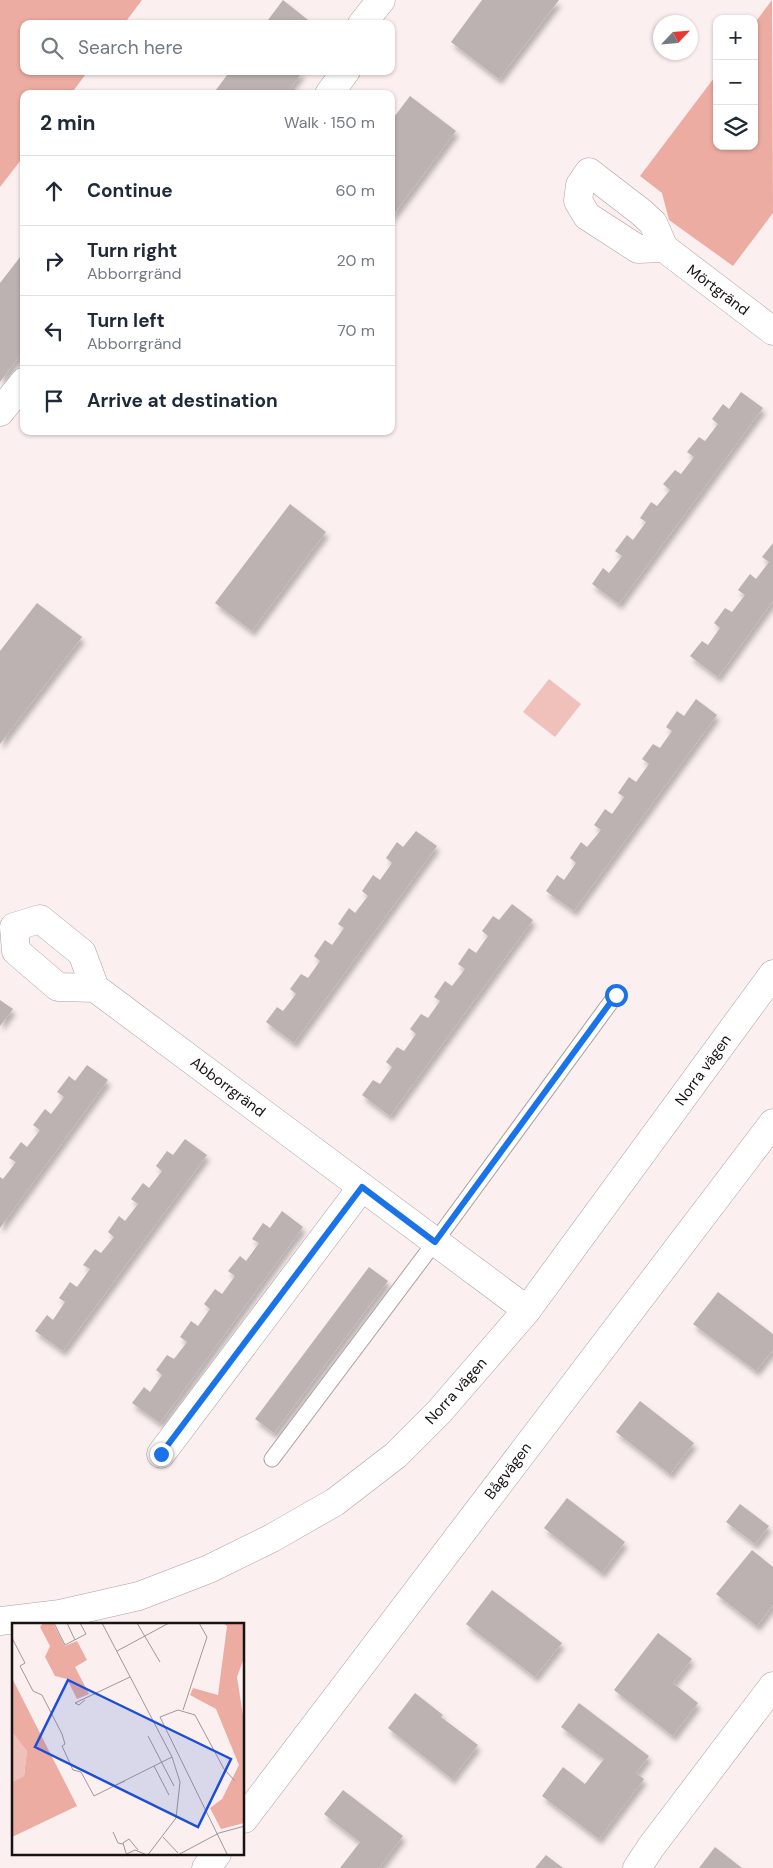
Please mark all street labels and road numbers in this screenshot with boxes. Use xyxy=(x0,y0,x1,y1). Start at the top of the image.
street label: Mörtgränd xyxy=(683,260,753,320)
street label: Norra vägen xyxy=(670,1030,736,1110)
street label: Abborrgränd xyxy=(187,1052,269,1122)
street label: Norra vägen xyxy=(421,1353,491,1429)
street label: Bågvägen xyxy=(480,1438,536,1504)

